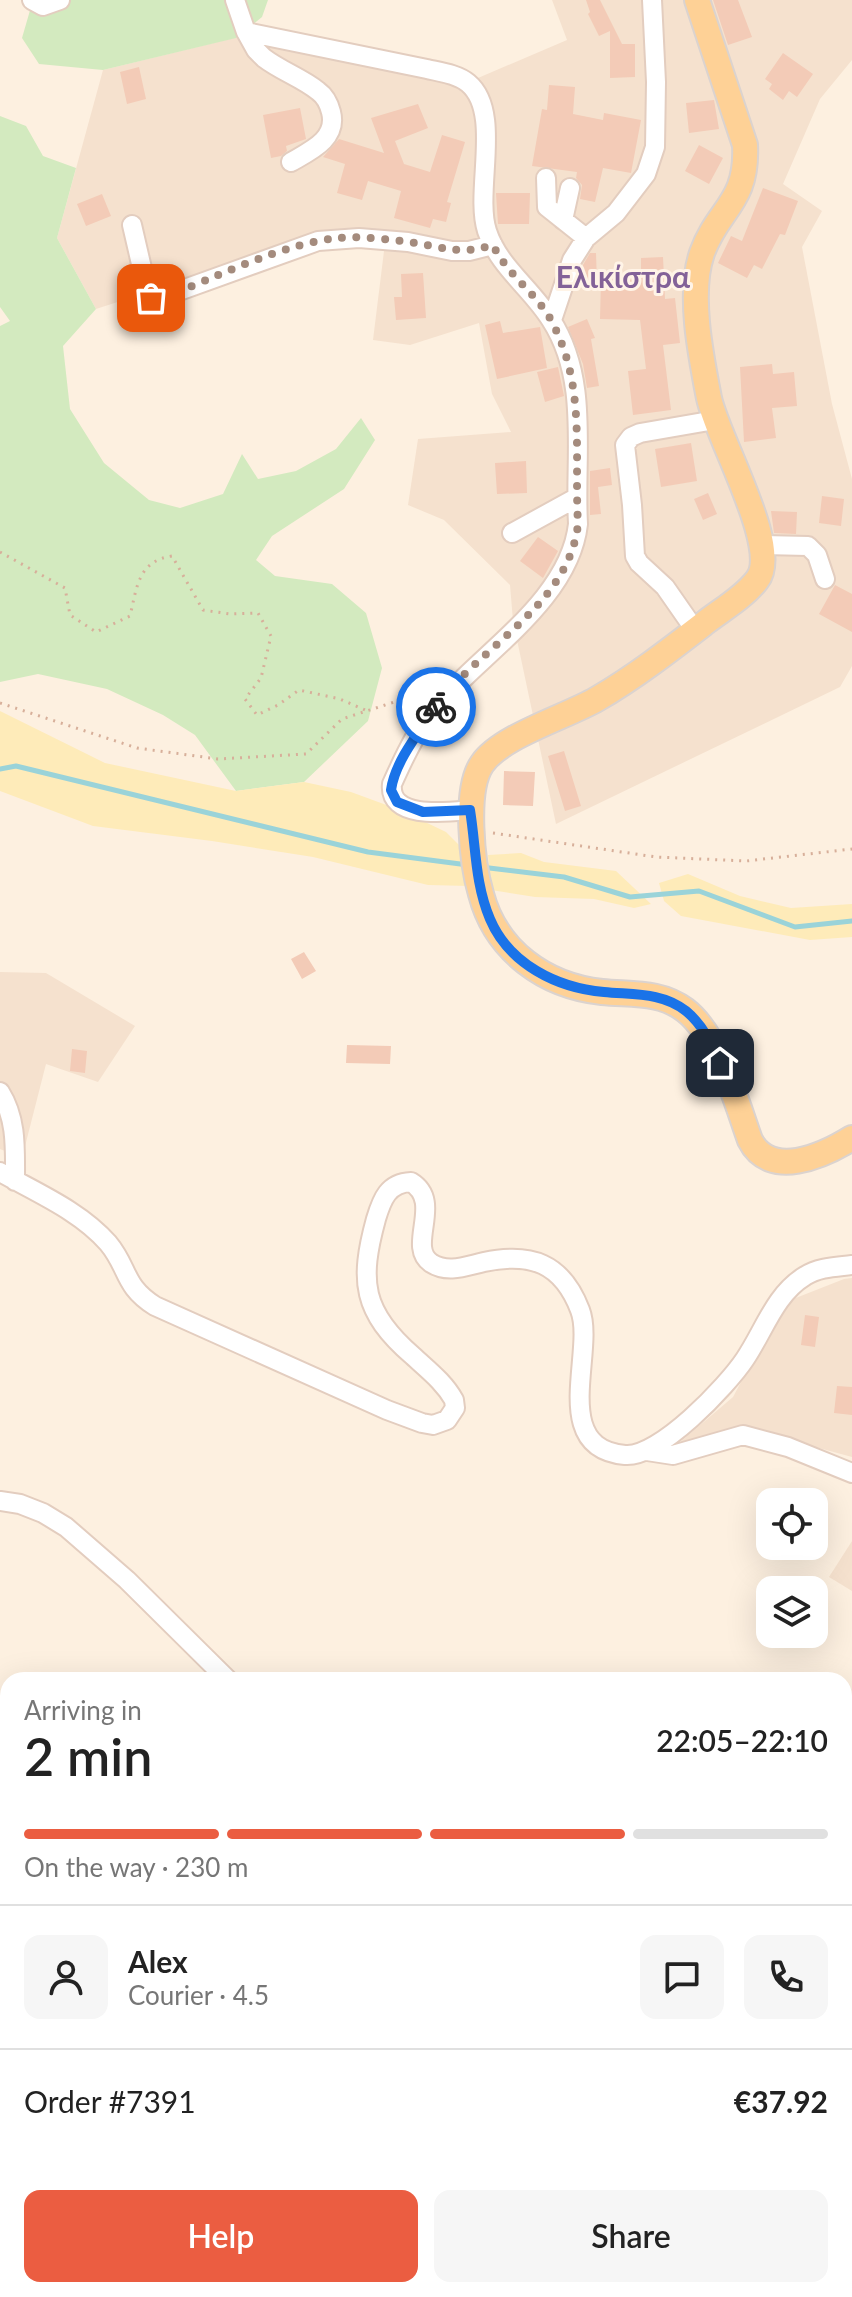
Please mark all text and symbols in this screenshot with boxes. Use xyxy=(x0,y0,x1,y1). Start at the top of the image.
district label: Ελικίστρα xyxy=(556,258,690,294)
pin xyxy=(117,264,185,332)
icon: bag xyxy=(129,276,173,320)
courier xyxy=(396,667,476,747)
icon: bike xyxy=(414,685,458,729)
pin xyxy=(686,1029,754,1097)
icon: home xyxy=(698,1041,742,1085)
map controls xyxy=(756,1488,828,1648)
button: locate xyxy=(756,1488,828,1560)
button: layers xyxy=(756,1576,828,1648)
text: Arriving in xyxy=(24,1694,142,1726)
text: 22:05–22:10 xyxy=(656,1722,828,1758)
text: 2 min xyxy=(24,1725,152,1787)
text: On the way · 230 m xyxy=(24,1851,248,1883)
button: person xyxy=(24,1935,108,2019)
button: chat xyxy=(640,1935,724,2019)
button: phone xyxy=(744,1935,828,2019)
text: Alex xyxy=(128,1943,188,1979)
text: Courier · 4.5 xyxy=(128,1979,269,2011)
text: Order #7391 xyxy=(24,2083,196,2119)
text: €37.92 xyxy=(734,2083,828,2119)
button: Help xyxy=(24,2190,418,2282)
button: Share xyxy=(434,2190,828,2282)

